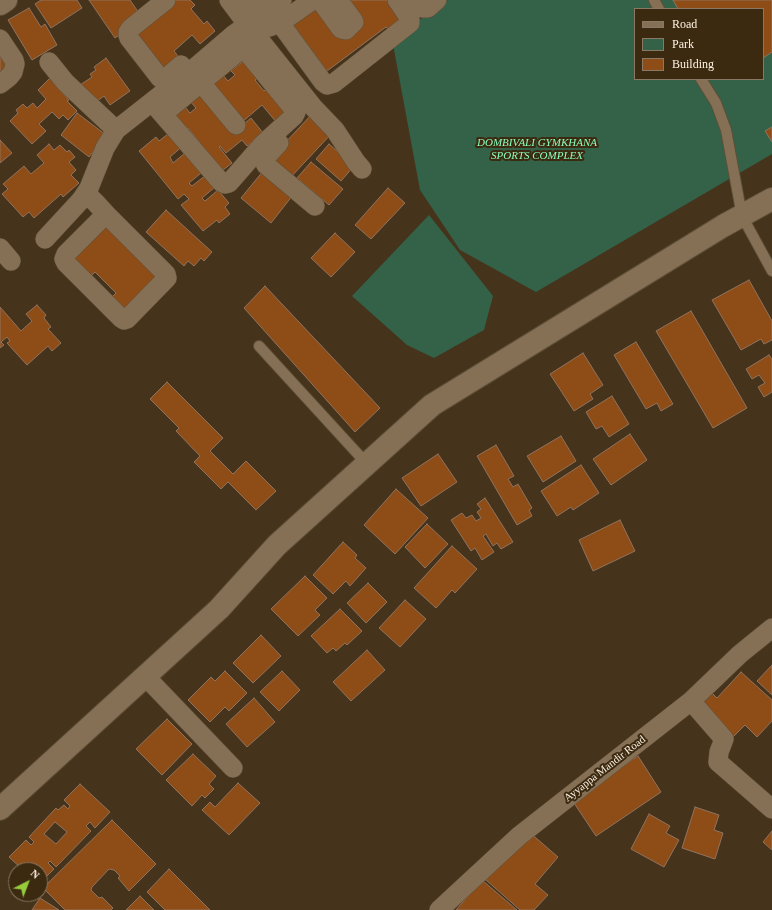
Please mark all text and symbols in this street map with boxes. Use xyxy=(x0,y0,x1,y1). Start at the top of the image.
legend xyxy=(634,8,764,80)
text: Road xyxy=(672,17,697,31)
text: Park xyxy=(672,37,694,51)
text: Building xyxy=(672,57,714,71)
park label: DOMBIVALI GYMKHANA SPORTS COMPLEX xyxy=(477,136,597,162)
street label: Ayyappa Mandir Road xyxy=(562,733,648,805)
north arrow xyxy=(8,862,48,902)
text: N xyxy=(28,867,42,881)

